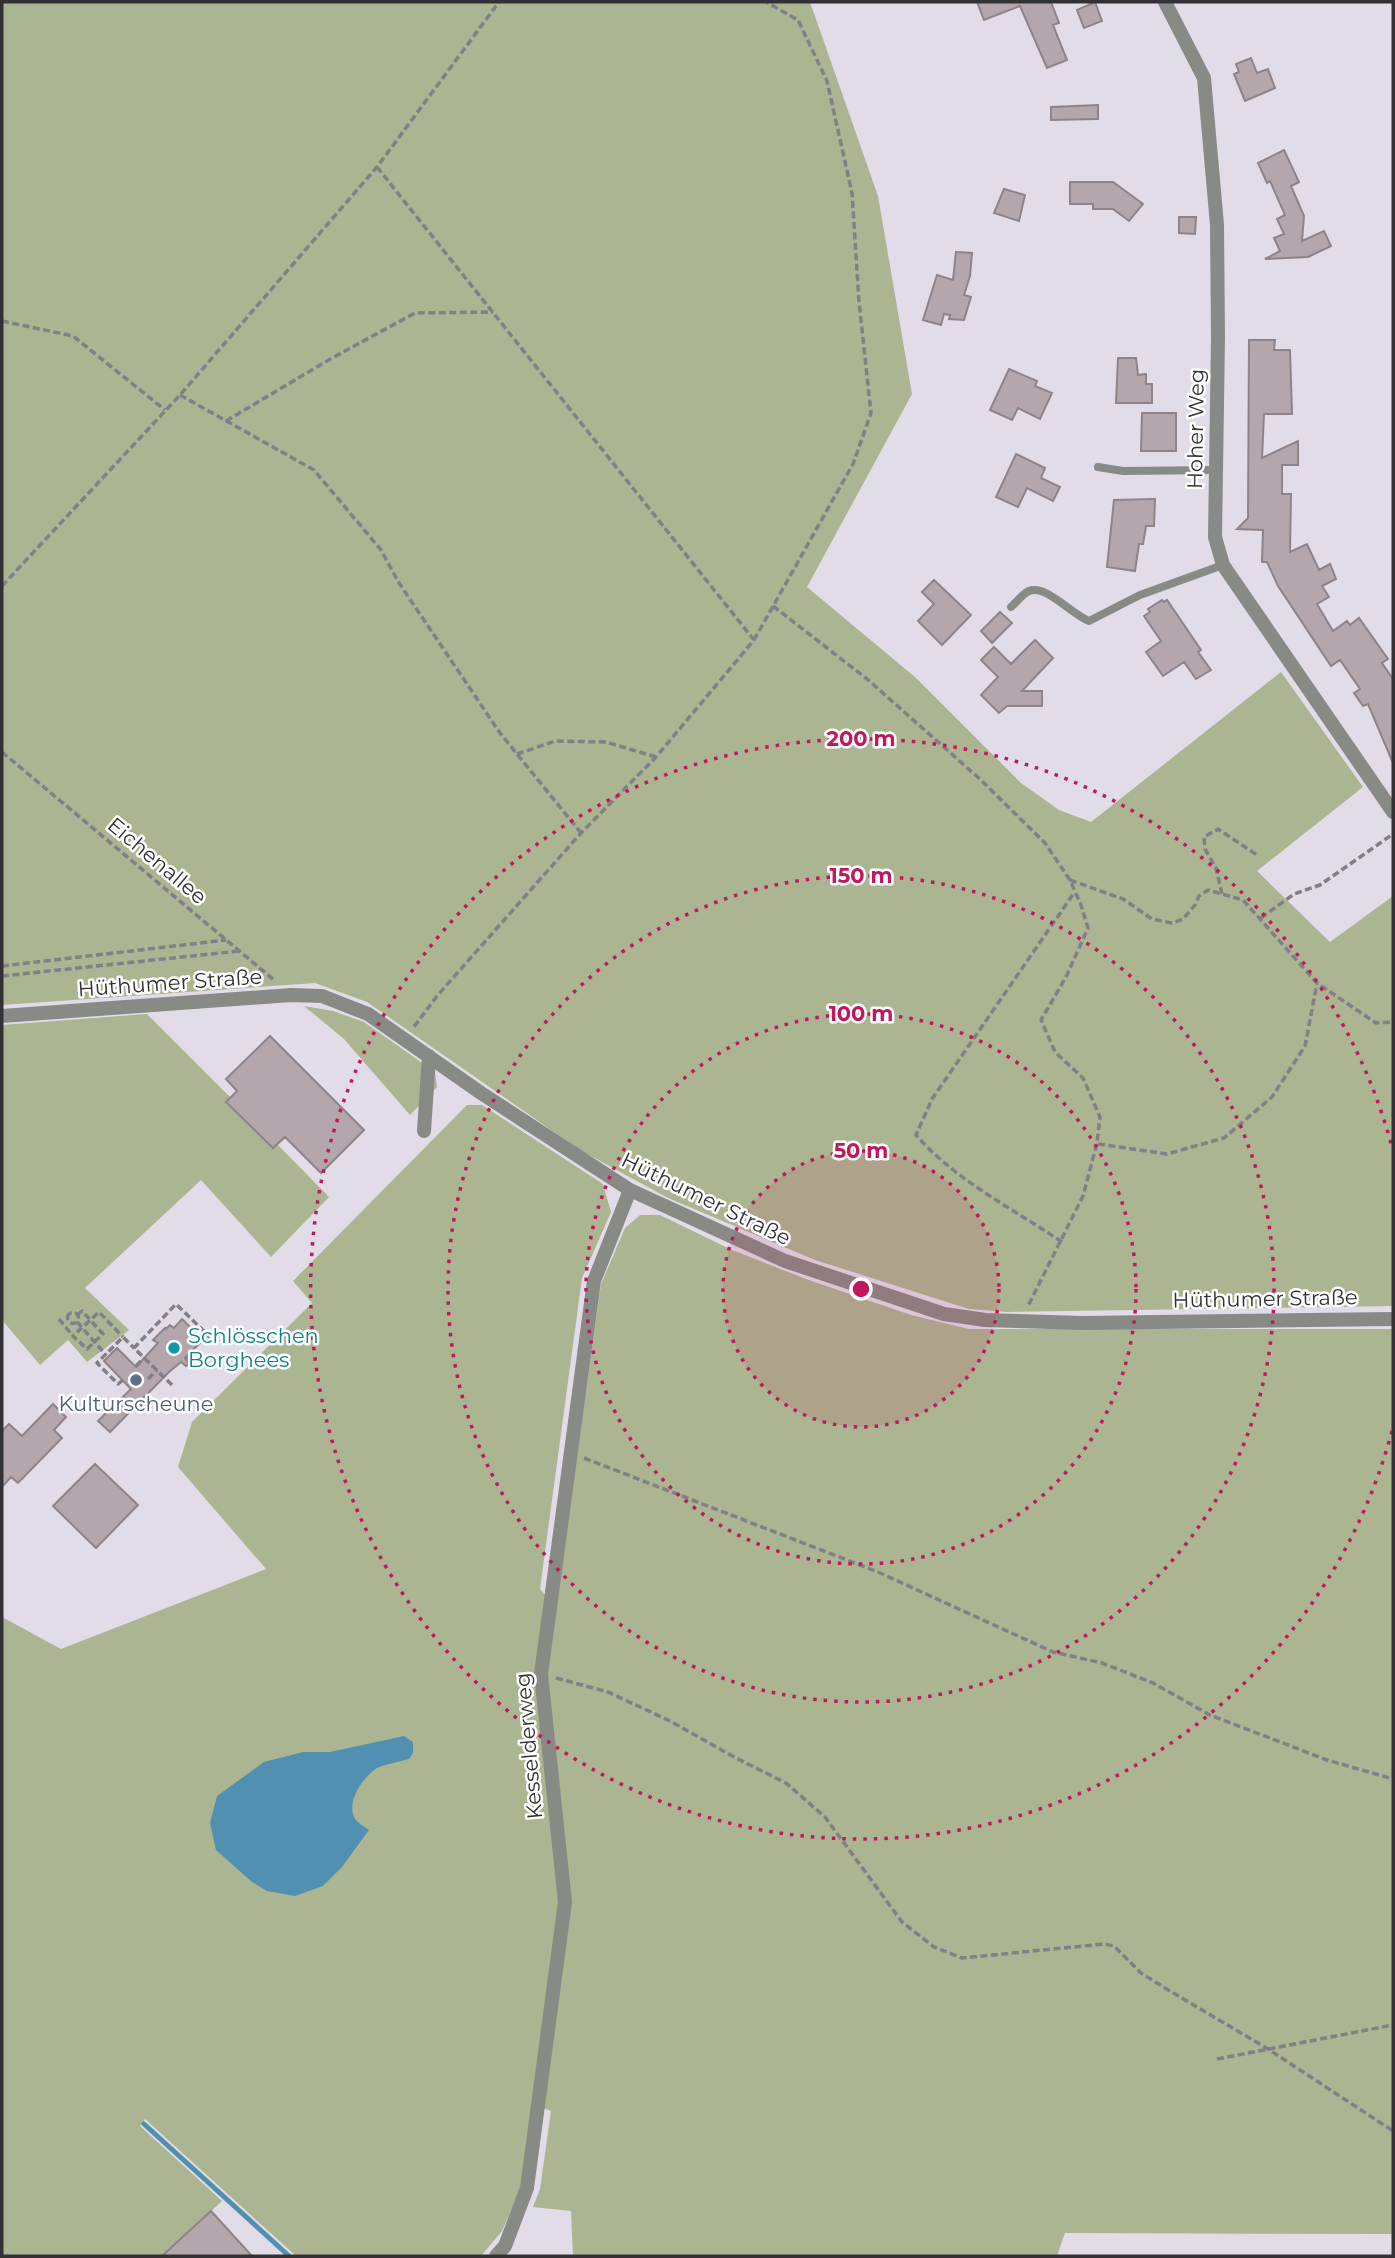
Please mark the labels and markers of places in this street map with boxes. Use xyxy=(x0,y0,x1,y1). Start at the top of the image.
centre of rings xyxy=(849,1277,873,1301)
place label: Schlösschen Borghees xyxy=(188,1323,319,1372)
marker: Schlösschen Borghees xyxy=(166,1340,182,1356)
marker: Kulturscheune xyxy=(128,1372,144,1388)
place label: Kulturscheune xyxy=(59,1391,213,1416)

